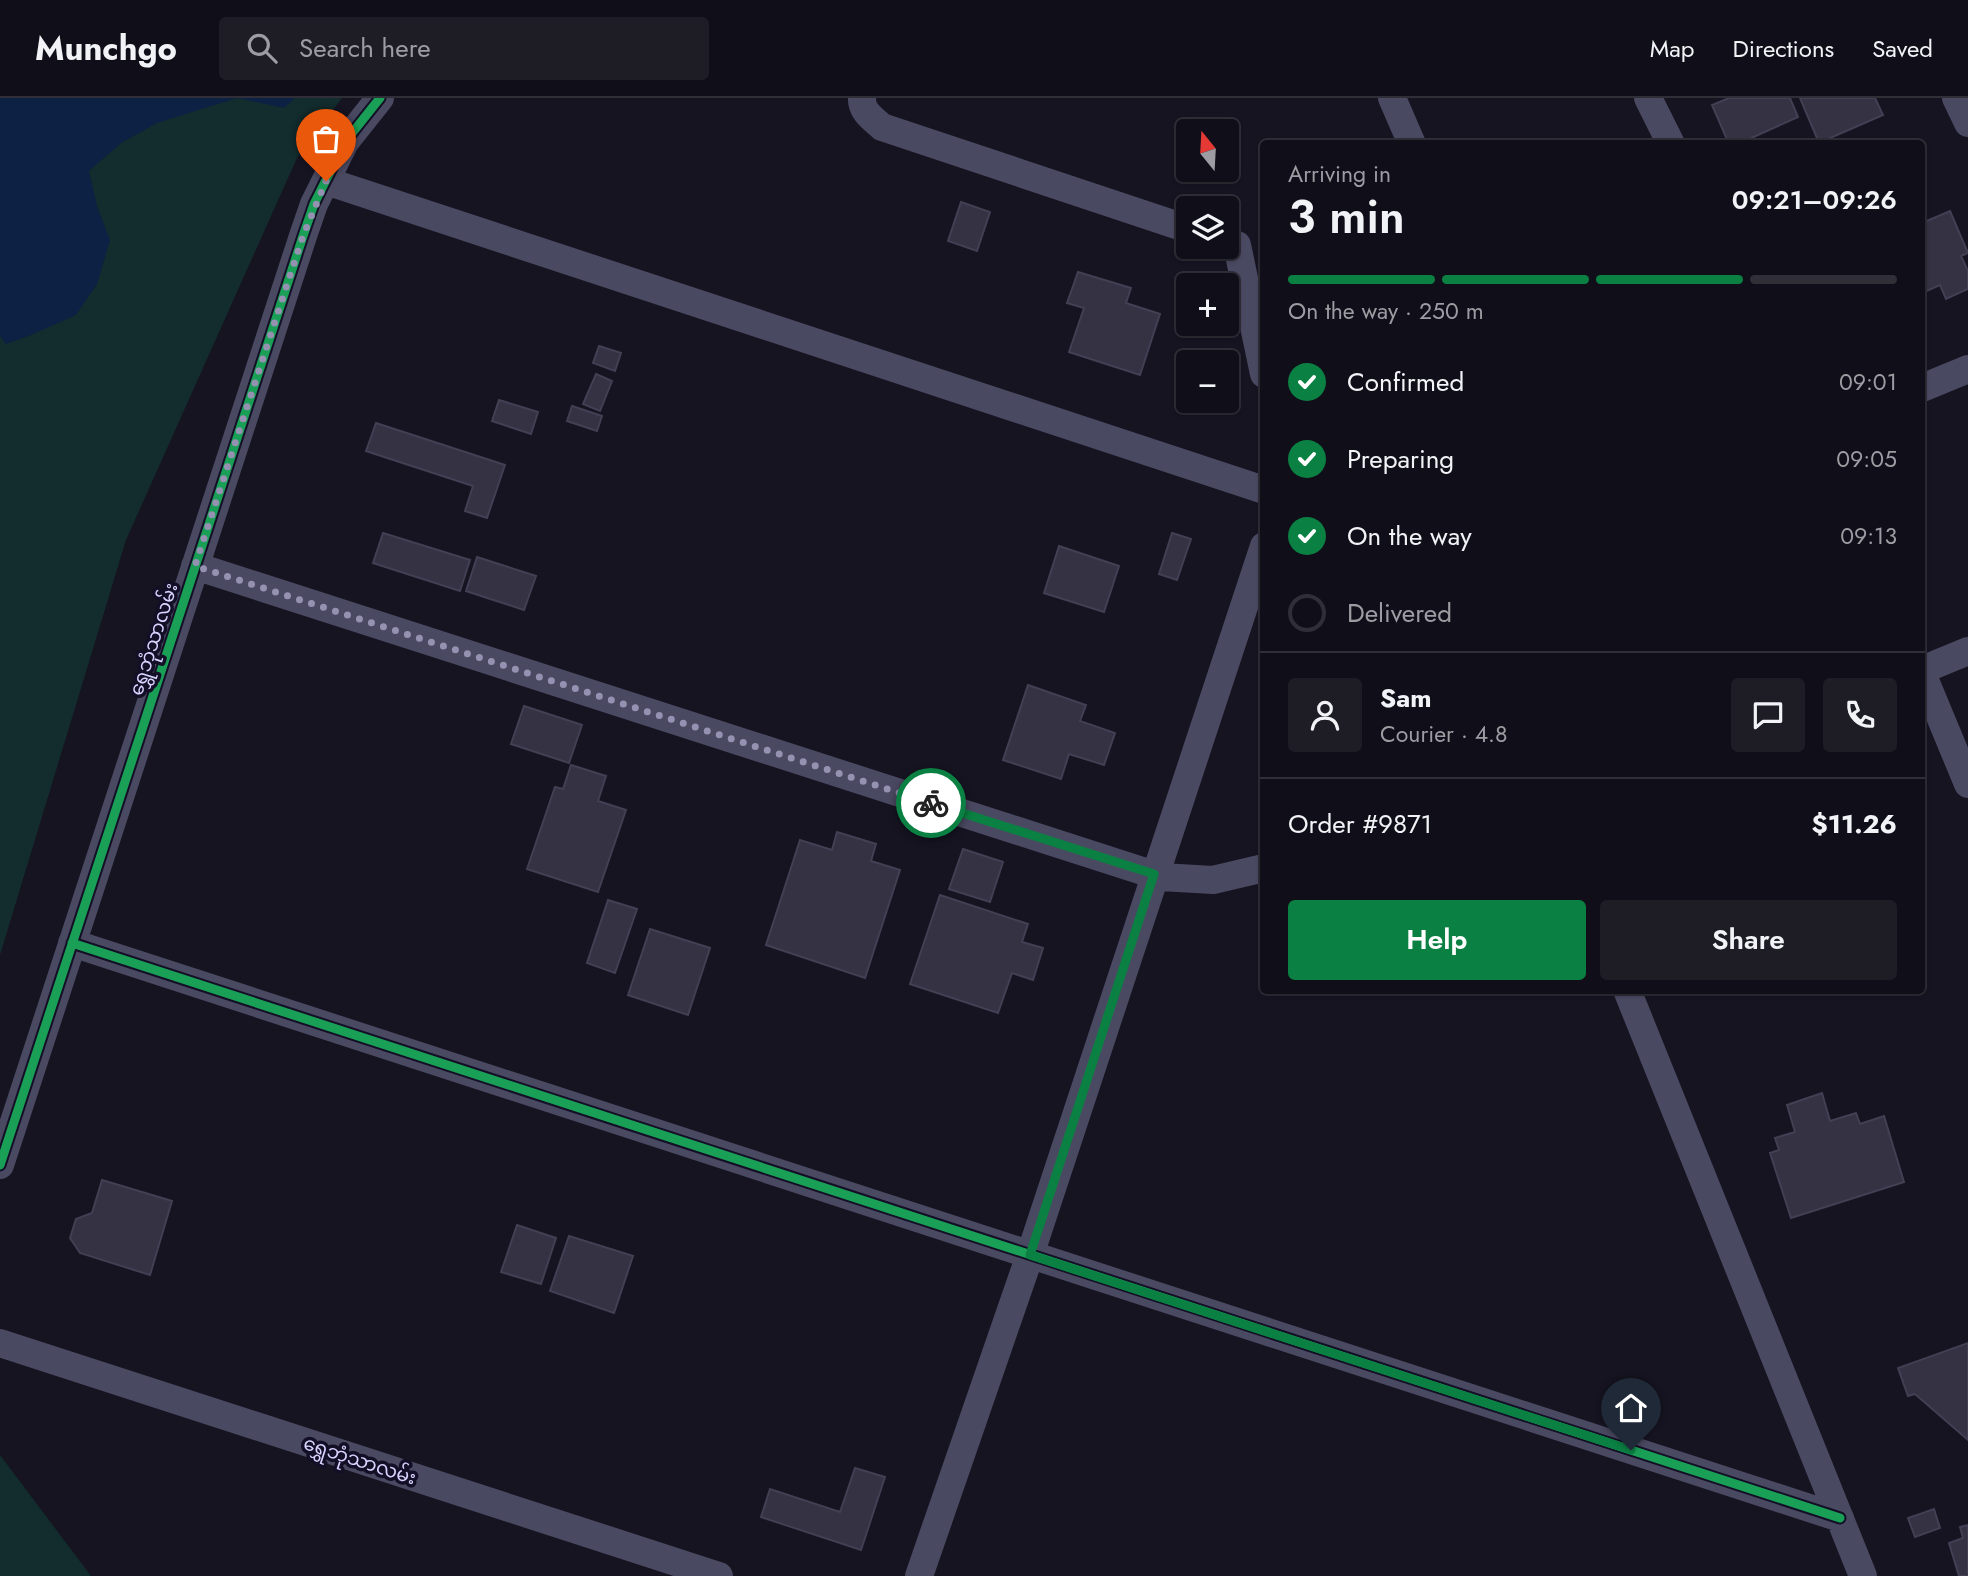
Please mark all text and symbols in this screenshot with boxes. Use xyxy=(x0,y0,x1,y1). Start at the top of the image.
search box xyxy=(219,17,709,80)
text: Munchgo xyxy=(35,25,177,72)
icon: search xyxy=(243,29,281,67)
text: Search here xyxy=(299,29,431,67)
text: Map xyxy=(1650,31,1695,66)
text: Directions xyxy=(1733,31,1834,66)
text: Saved xyxy=(1872,31,1933,66)
pin xyxy=(296,109,356,181)
north arrow xyxy=(1176,119,1239,182)
map controls xyxy=(1176,119,1239,413)
icon: bag xyxy=(307,120,345,158)
text: Arriving in xyxy=(1288,157,1391,191)
text: 09:21–09:26 xyxy=(1732,181,1897,219)
text: 3 min xyxy=(1288,184,1405,250)
button: layers xyxy=(1176,196,1239,259)
button: + xyxy=(1176,273,1239,336)
text: On the way · 250 m xyxy=(1288,294,1484,328)
button: − xyxy=(1176,350,1239,413)
icon: check xyxy=(1288,363,1326,401)
text: Confirmed xyxy=(1347,363,1464,401)
text: 09:01 xyxy=(1839,365,1897,399)
icon: check xyxy=(1288,440,1326,478)
text: Preparing xyxy=(1347,440,1454,478)
text: 09:05 xyxy=(1836,442,1897,476)
icon: check xyxy=(1288,517,1326,555)
text: On the way xyxy=(1347,517,1472,555)
text: 09:13 xyxy=(1840,519,1897,553)
street label: ရွှေဘုံသာလမ်း xyxy=(122,579,187,700)
text: Delivered xyxy=(1347,594,1452,632)
button: person xyxy=(1288,678,1362,752)
button: chat xyxy=(1731,678,1805,752)
button: phone xyxy=(1823,678,1897,752)
text: Sam xyxy=(1380,679,1432,717)
text: Courier · 4.8 xyxy=(1380,717,1508,751)
courier xyxy=(896,768,966,838)
icon: bike xyxy=(912,784,950,822)
text: Order #9871 xyxy=(1288,805,1432,843)
text: $11.26 xyxy=(1812,805,1897,843)
button: Help xyxy=(1288,900,1586,980)
button: Share xyxy=(1600,900,1897,980)
pin xyxy=(1601,1378,1661,1450)
icon: home xyxy=(1612,1389,1650,1427)
street label: ရွှေဘုံသာလမ်း xyxy=(299,1429,420,1494)

